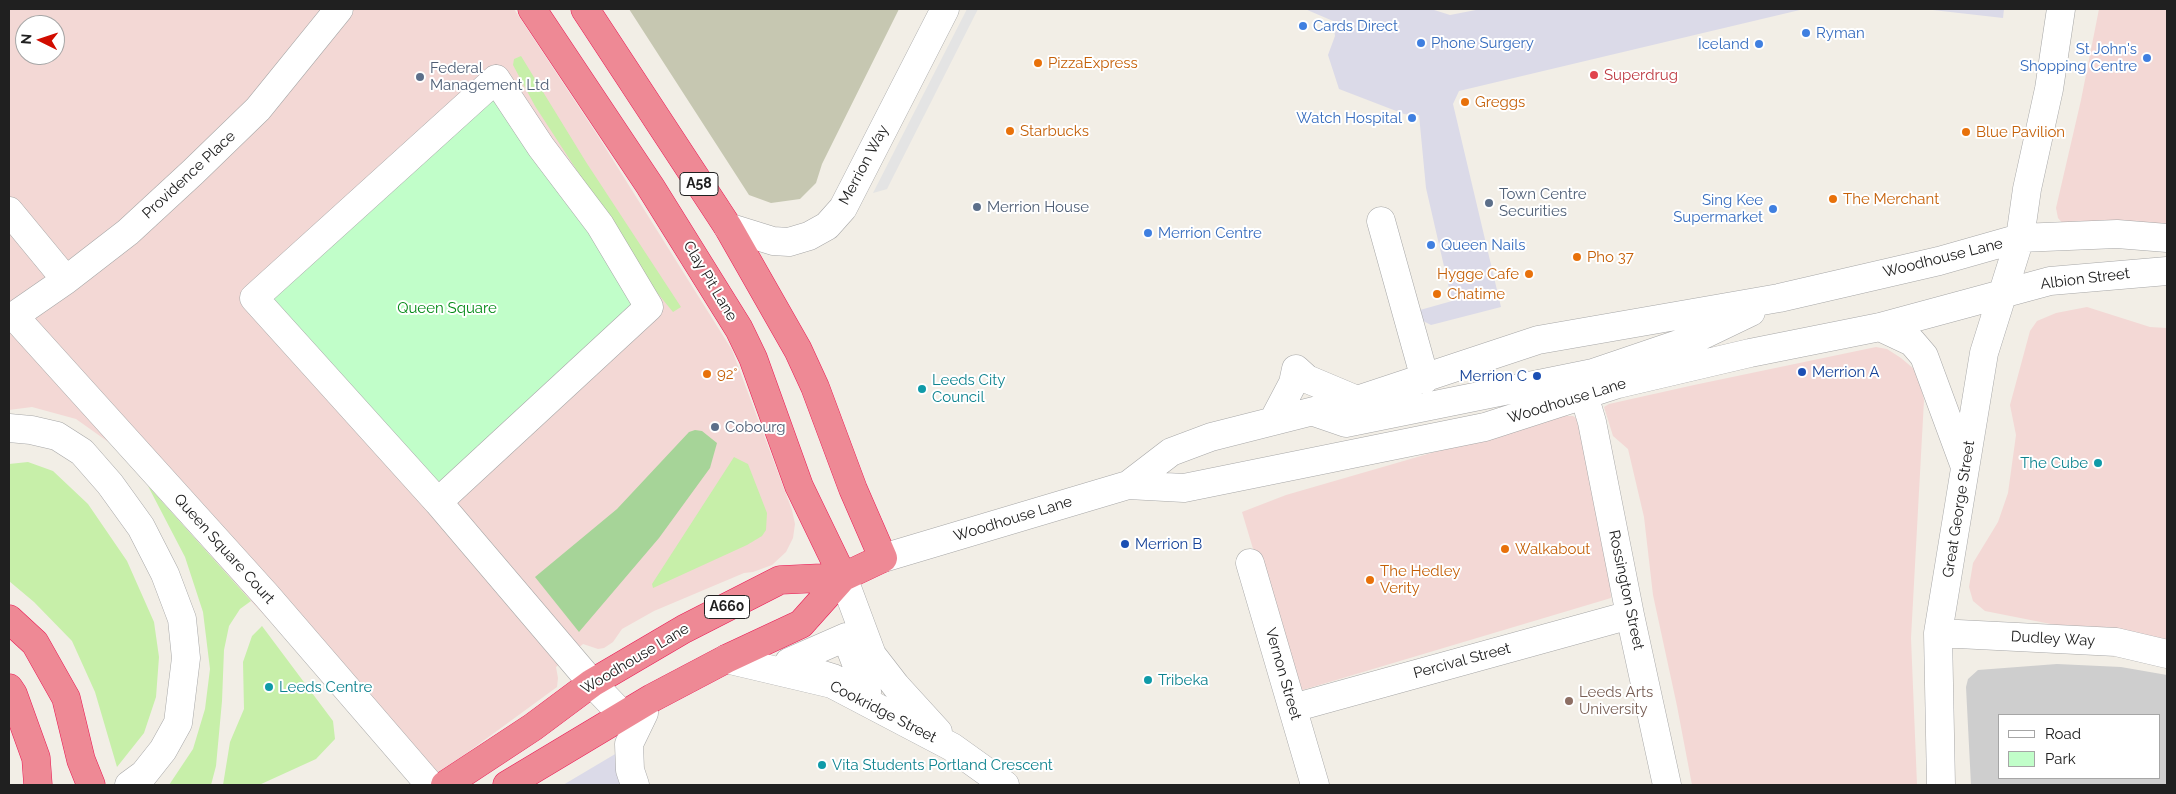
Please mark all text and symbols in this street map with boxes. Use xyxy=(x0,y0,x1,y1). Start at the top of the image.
north arrow xyxy=(15,15,65,65)
place label: Cards Direct xyxy=(1313,17,1398,35)
marker: Cards Direct xyxy=(1297,20,1309,32)
place label: Ryman xyxy=(1816,24,1865,42)
marker: Ryman xyxy=(1800,27,1812,39)
text: N xyxy=(18,33,34,45)
place label: Phone Surgery xyxy=(1431,34,1534,52)
place label: Iceland xyxy=(1698,35,1749,53)
marker: Phone Surgery xyxy=(1415,37,1427,49)
marker: Iceland xyxy=(1753,38,1765,50)
place label: St John's Shopping Centre xyxy=(2020,40,2137,75)
marker: St John's Shopping Centre xyxy=(2141,52,2153,64)
place label: PizzaExpress xyxy=(1048,54,1138,72)
marker: PizzaExpress xyxy=(1032,57,1044,69)
place label: Federal Management Ltd xyxy=(430,59,549,94)
place label: Superdrug xyxy=(1604,66,1678,84)
marker: Superdrug xyxy=(1588,69,1600,81)
marker: Federal Management Ltd xyxy=(414,71,426,83)
place label: Greggs xyxy=(1475,93,1525,111)
marker: Greggs xyxy=(1459,96,1471,108)
place label: Watch Hospital xyxy=(1296,109,1402,127)
marker: Watch Hospital xyxy=(1406,112,1418,124)
street label: Merrion Way xyxy=(835,122,893,208)
place label: Starbucks xyxy=(1020,122,1089,140)
place label: Blue Pavilion xyxy=(1976,123,2065,141)
marker: Starbucks xyxy=(1004,125,1016,137)
marker: Blue Pavilion xyxy=(1960,126,1972,138)
street label: Providence Place xyxy=(139,127,239,223)
road number: A58 xyxy=(680,172,718,195)
place label: Town Centre Securities xyxy=(1499,185,1587,220)
place label: The Merchant xyxy=(1843,190,1939,208)
place label: Sing Kee Supermarket xyxy=(1673,191,1763,226)
marker: The Merchant xyxy=(1827,193,1839,205)
marker: Town Centre Securities xyxy=(1483,197,1495,209)
place label: Merrion House xyxy=(987,198,1089,216)
marker: Merrion House xyxy=(971,201,983,213)
marker: Sing Kee Supermarket xyxy=(1767,203,1779,215)
place label: Merrion Centre xyxy=(1158,224,1262,242)
marker: Merrion Centre xyxy=(1142,227,1154,239)
street label: Woodhouse Lane xyxy=(1881,234,2005,282)
place label: Queen Nails xyxy=(1441,236,1526,254)
street label: Clay Pit Lane xyxy=(679,238,741,324)
marker: Queen Nails xyxy=(1425,239,1437,251)
place label: Pho 37 xyxy=(1587,248,1634,266)
marker: Pho 37 xyxy=(1571,251,1583,263)
place label: Hygge Cafe xyxy=(1437,265,1519,283)
street label: Albion Street xyxy=(2039,265,2131,293)
marker: Hygge Cafe xyxy=(1523,268,1535,280)
place label: Chatime xyxy=(1447,285,1505,303)
marker: Chatime xyxy=(1431,288,1443,300)
park label: Queen Square xyxy=(397,299,497,317)
place label: Merrion A xyxy=(1812,363,1879,381)
place label: 92° xyxy=(717,365,737,383)
marker: Merrion A xyxy=(1796,366,1808,378)
place label: Merrion C xyxy=(1460,367,1527,385)
marker: 92° xyxy=(701,368,713,380)
marker: Merrion C xyxy=(1531,370,1543,382)
place label: Leeds City Council xyxy=(932,371,1005,406)
street label: Woodhouse Lane xyxy=(1506,374,1628,428)
marker: Leeds City Council xyxy=(916,383,928,395)
place label: Cobourg xyxy=(725,418,786,436)
marker: Cobourg xyxy=(709,421,721,433)
street label: Great George Street xyxy=(1939,439,1979,579)
place label: The Cube xyxy=(2020,454,2088,472)
marker: The Cube xyxy=(2092,457,2104,469)
street label: Queen Square Court xyxy=(170,490,278,608)
street label: Woodhouse Lane xyxy=(952,492,1074,546)
street label: Rossington Street xyxy=(1604,528,1648,652)
place label: Merrion B xyxy=(1135,535,1202,553)
marker: Merrion B xyxy=(1119,538,1131,550)
place label: Walkabout xyxy=(1515,540,1590,558)
marker: Walkabout xyxy=(1499,543,1511,555)
place label: The Hedley Verity xyxy=(1380,562,1460,597)
marker: The Hedley Verity xyxy=(1364,574,1376,586)
road number: A660 xyxy=(704,596,750,618)
street label: Woodhouse Lane xyxy=(578,620,692,698)
street label: Vernon Street xyxy=(1261,626,1305,722)
street label: Dudley Way xyxy=(2010,628,2096,650)
street label: Percival Street xyxy=(1411,639,1513,683)
place label: Tribeka xyxy=(1158,671,1208,689)
marker: Tribeka xyxy=(1142,674,1154,686)
street label: Cookridge Street xyxy=(827,677,939,747)
place label: Leeds Centre xyxy=(279,678,372,696)
marker: Leeds Centre xyxy=(263,681,275,693)
place label: Leeds Arts University xyxy=(1579,683,1653,718)
marker: Leeds Arts University xyxy=(1563,695,1575,707)
legend xyxy=(1998,714,2161,779)
text: Road xyxy=(2045,725,2081,743)
text: Park xyxy=(2045,750,2076,768)
place label: Vita Students Portland Crescent xyxy=(832,756,1053,774)
marker: Vita Students Portland Crescent xyxy=(816,759,828,771)

